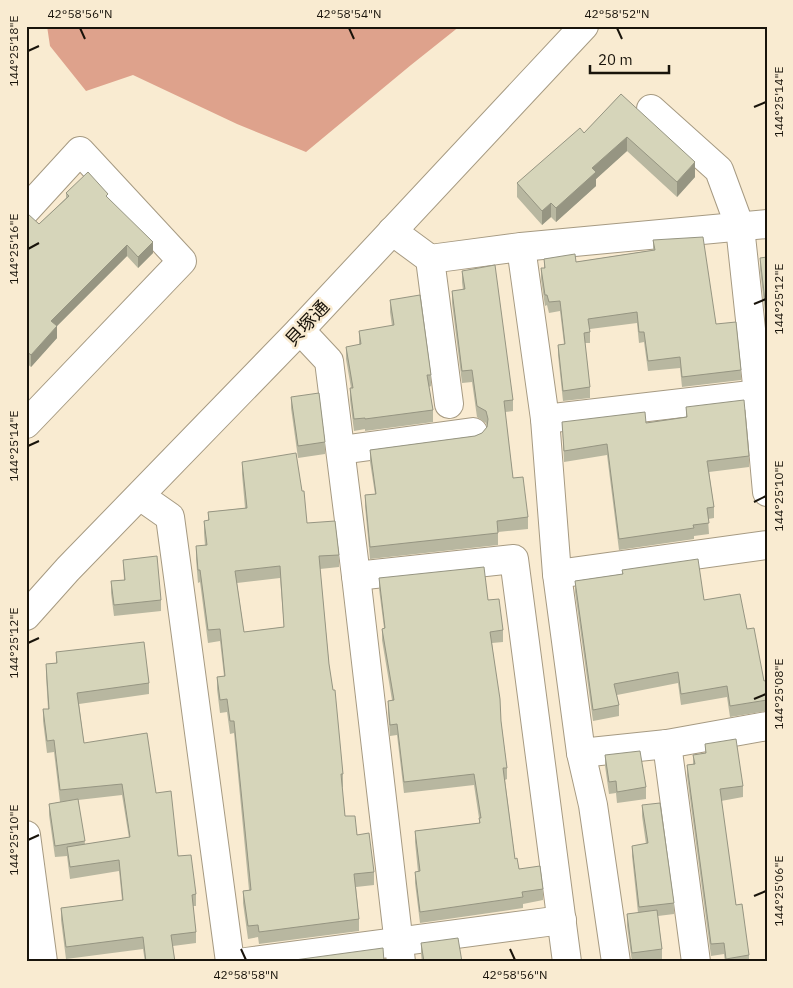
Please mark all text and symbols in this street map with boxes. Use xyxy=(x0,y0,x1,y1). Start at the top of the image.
text: 42°58'56"N xyxy=(47,6,113,21)
text: 42°58'54"N xyxy=(316,6,382,21)
text: 42°58'52"N xyxy=(584,6,650,21)
text: 144°25'18"E xyxy=(6,16,21,86)
scale bar xyxy=(590,42,669,74)
text: 20 m xyxy=(598,50,633,69)
text: 144°25'14"E xyxy=(771,67,786,137)
text: 144°25'16"E xyxy=(6,214,21,284)
text: 144°25'12"E xyxy=(771,264,786,334)
street label: 貝塚通 xyxy=(280,295,334,351)
text: 144°25'14"E xyxy=(6,411,21,481)
text: 144°25'10"E xyxy=(771,461,786,531)
text: 144°25'12"E xyxy=(6,608,21,678)
text: 144°25'08"E xyxy=(771,659,786,729)
text: 144°25'10"E xyxy=(6,805,21,875)
text: 144°25'06"E xyxy=(771,856,786,926)
text: 42°58'58"N xyxy=(213,967,279,982)
text: 42°58'56"N xyxy=(482,967,548,982)

